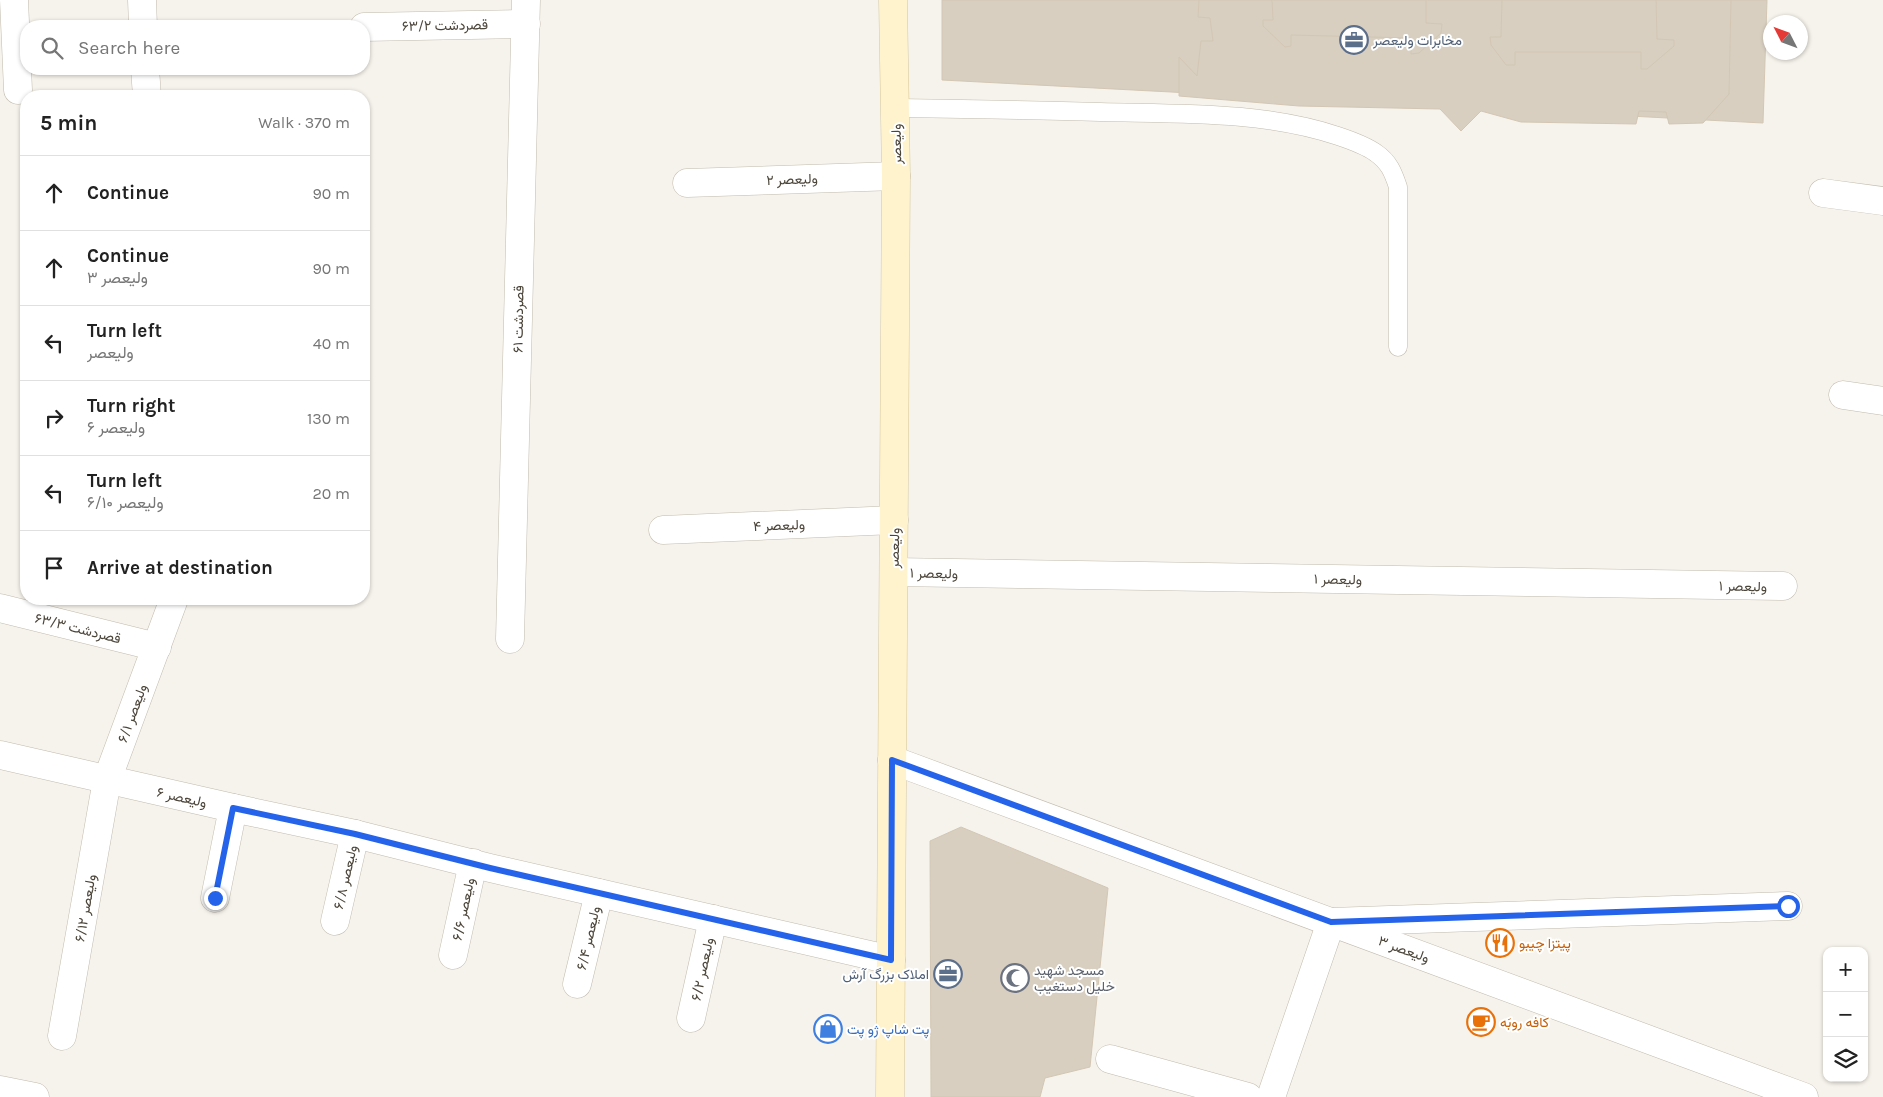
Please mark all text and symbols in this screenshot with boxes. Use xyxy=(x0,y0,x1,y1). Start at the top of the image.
north arrow xyxy=(1763,15,1808,60)
street label: ۶۳/۲ قصردشت xyxy=(402,16,488,35)
search box xyxy=(20,20,370,75)
office icon: مخابرات ولیعصر xyxy=(1339,25,1369,55)
place label: مخابرات ولیعصر xyxy=(1372,32,1462,49)
icon: search xyxy=(38,34,66,62)
text: Search here xyxy=(78,37,180,59)
text: 5 min xyxy=(40,111,97,135)
text: Walk · 370 m xyxy=(258,113,350,132)
street label: ولیعصر xyxy=(888,123,905,166)
street label: ۲ ولیعصر xyxy=(766,170,818,189)
icon: ahead xyxy=(40,179,68,207)
text: Continue xyxy=(87,182,169,204)
text: 90 m xyxy=(312,184,350,203)
text: Continue xyxy=(87,245,169,267)
icon: ahead xyxy=(40,254,68,282)
text: 90 m xyxy=(312,259,350,278)
text: ۳ ولیعصر xyxy=(87,268,148,287)
street label: ۶۱ قصردشت xyxy=(509,285,528,353)
text: Turn left xyxy=(87,320,162,342)
icon: left xyxy=(40,329,68,357)
text: 40 m xyxy=(313,334,350,353)
text: ولیعصر xyxy=(87,343,134,362)
text: Turn right xyxy=(87,395,176,417)
icon: right xyxy=(40,404,68,432)
text: 130 m xyxy=(307,409,350,428)
text: ۶ ولیعصر xyxy=(87,418,145,437)
text: Turn left xyxy=(87,470,162,492)
icon: left xyxy=(40,479,68,507)
text: 20 m xyxy=(312,484,350,503)
text: ۶/۱۰ ولیعصر xyxy=(87,493,164,512)
street label: ۴ ولیعصر xyxy=(753,516,805,535)
street label: ولیعصر xyxy=(886,527,903,570)
icon: arrive xyxy=(40,554,68,582)
text: Arrive at destination xyxy=(87,557,273,579)
street label: ۱ ولیعصر xyxy=(910,565,958,582)
street label: ۱ ولیعصر xyxy=(1314,571,1362,588)
street label: ۱ ولیعصر xyxy=(1719,578,1767,595)
street label: ۶۳/۳ قصردشت xyxy=(33,610,123,647)
street label: ۶/۱ ولیعصر xyxy=(114,682,151,745)
street label: ۶ ولیعصر xyxy=(155,783,209,811)
street label: ۶/۸ ولیعصر xyxy=(330,843,361,911)
street label: ۶/۱۲ ولیعصر xyxy=(71,873,100,943)
street label: ۶/۶ ولیعصر xyxy=(449,876,478,942)
route end xyxy=(204,887,227,910)
route start xyxy=(1777,895,1800,918)
street label: ۶/۴ ولیعصر xyxy=(573,905,604,972)
restaurant icon: پیتزا چیبو xyxy=(1485,928,1515,958)
street label: ۳ ولیعصر xyxy=(1376,932,1432,967)
place label: پیتزا چیبو xyxy=(1519,935,1571,953)
street label: ۶/۲ ولیعصر xyxy=(687,936,717,1002)
map controls xyxy=(1823,947,1868,1082)
button: + xyxy=(1823,947,1868,992)
office icon: املاک بزرگ آرش xyxy=(933,959,963,989)
place label: مسجد شهید خلیل دستغیب xyxy=(1034,962,1115,995)
mosque icon: مسجد شهید خلیل دستغیب xyxy=(1000,963,1030,993)
place label: املاک بزرگ آرش xyxy=(842,966,929,983)
button: − xyxy=(1823,992,1868,1037)
cafe icon: کافه روبَه xyxy=(1466,1007,1496,1037)
shop icon: پت شاپ ژو پت xyxy=(813,1014,843,1044)
place label: کافه روبَه xyxy=(1500,1014,1549,1031)
place label: پت شاپ ژو پت xyxy=(847,1021,929,1039)
button: layers xyxy=(1823,1037,1868,1082)

